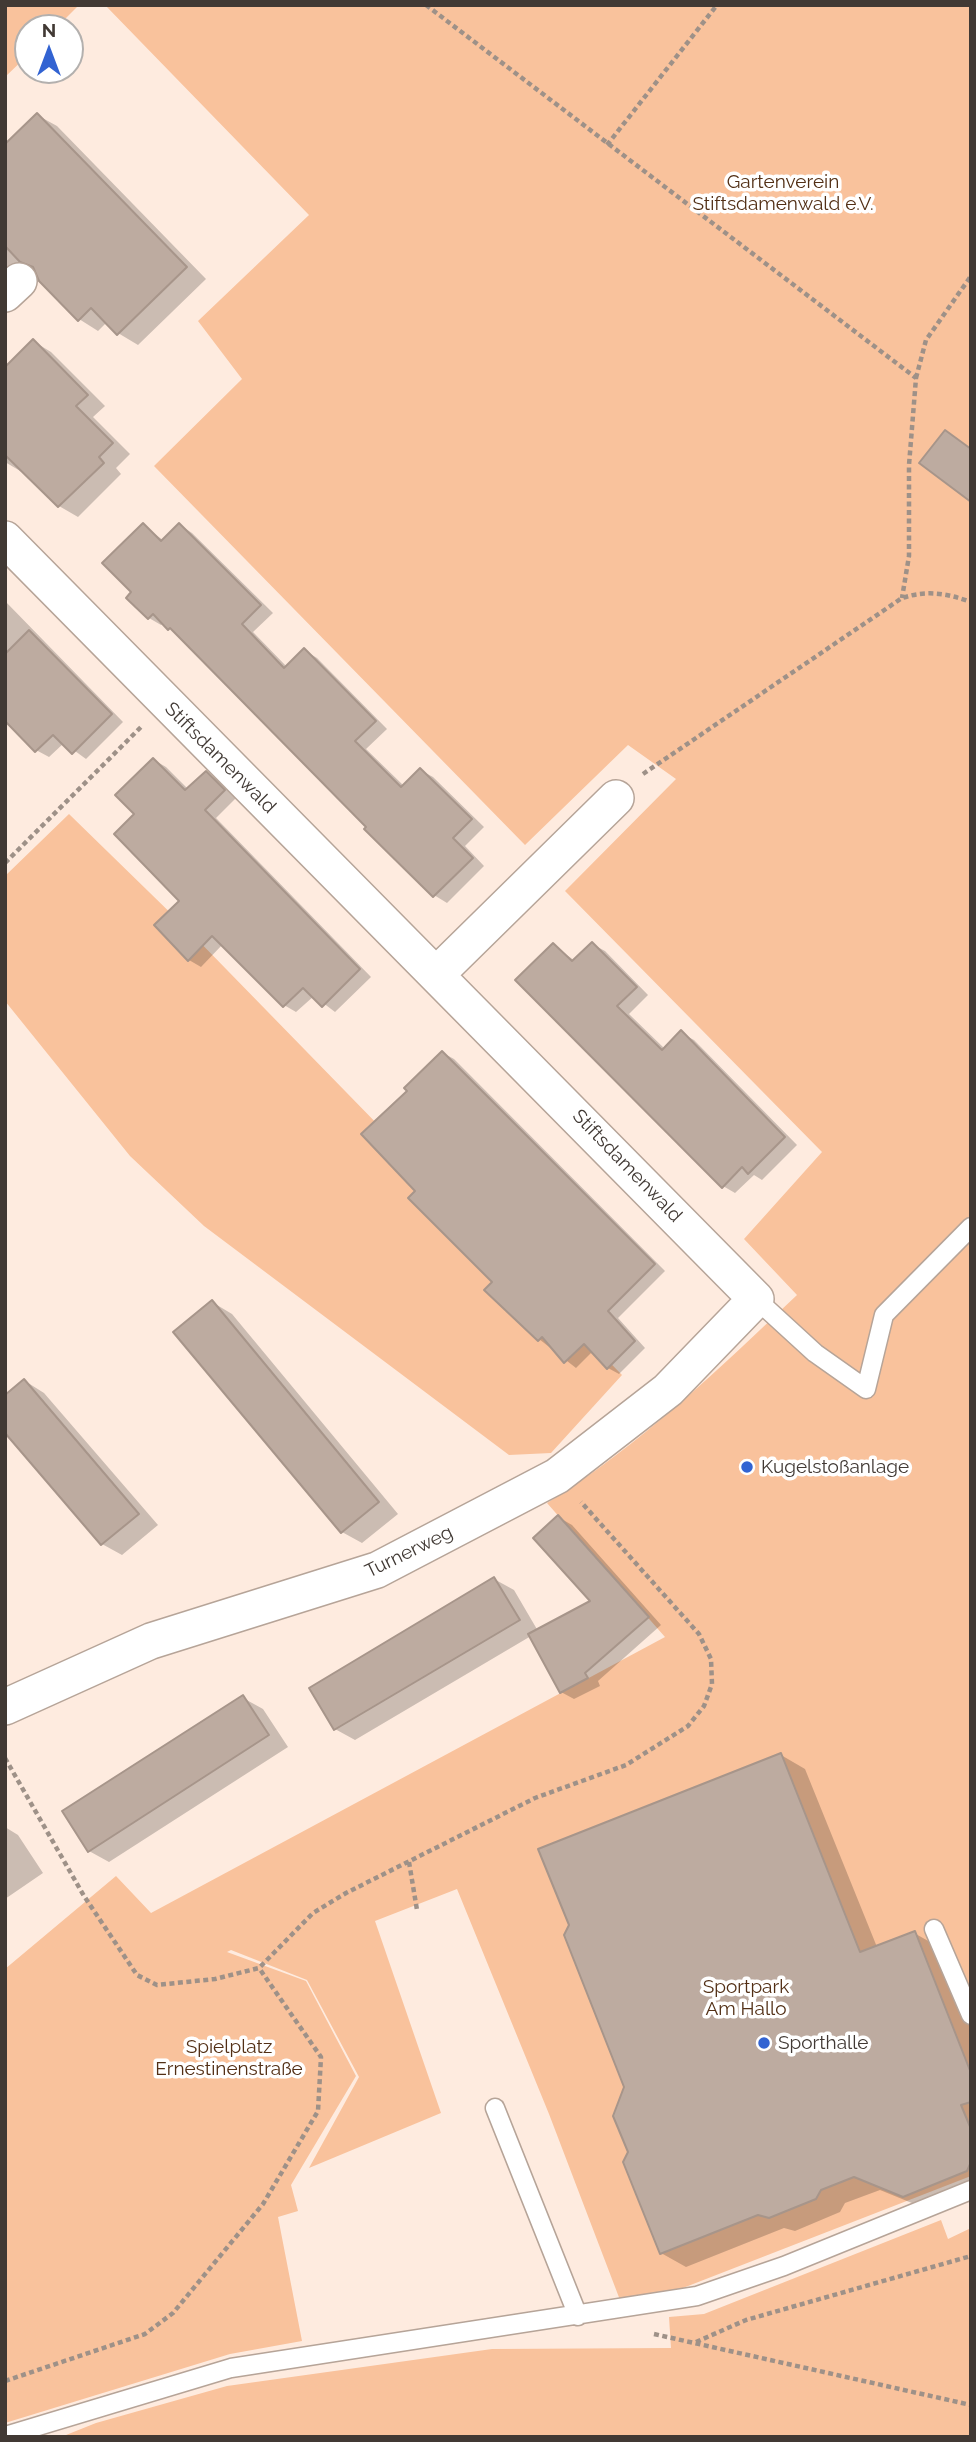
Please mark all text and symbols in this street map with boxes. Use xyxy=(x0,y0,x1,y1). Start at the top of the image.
north arrow xyxy=(14,14,84,84)
text: N xyxy=(42,19,56,41)
park label: Gartenverein Stiftsdamenwald e.V. xyxy=(692,171,874,215)
street label: Stiftsdamenwald xyxy=(160,698,280,818)
street label: Stiftsdamenwald xyxy=(567,1105,687,1227)
place label: Kugelstoßanlage xyxy=(761,1456,909,1478)
marker: Kugelstoßanlage xyxy=(739,1459,755,1475)
street label: Turnerweg xyxy=(361,1521,457,1583)
park label: Sportpark Am Hallo xyxy=(703,1976,789,2020)
place label: Sporthalle xyxy=(778,2032,869,2054)
marker: Sporthalle xyxy=(756,2035,772,2051)
park label: Spielplatz Ernestinenstraße xyxy=(155,2036,303,2080)

